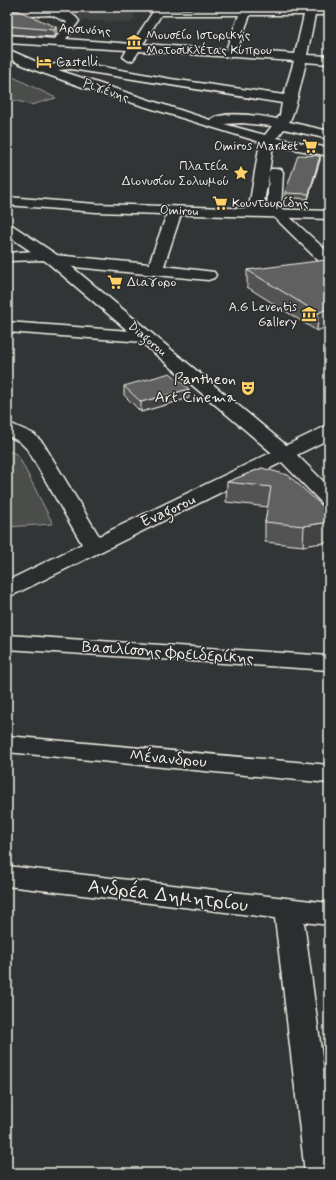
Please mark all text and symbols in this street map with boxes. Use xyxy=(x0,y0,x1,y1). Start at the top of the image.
street label: Αρσινόης xyxy=(59,20,112,40)
place label: Μουσείο Ιστορικής Μοτοσικλέτας Κύπρου xyxy=(146,27,272,59)
museum icon: Μουσείο Ιστορικής Μοτοσικλέτας Κύπρου xyxy=(125,33,143,51)
hotel icon: Castelli xyxy=(35,53,53,71)
place label: Castelli xyxy=(56,54,99,71)
street label: Ριγένης xyxy=(81,75,131,107)
supermarket icon: Omiros Market xyxy=(301,137,319,155)
place label: Omiros Market xyxy=(214,138,298,155)
place label: Πλατεία Διονυσίου Σολωμού xyxy=(122,158,229,190)
place icon: Πλατεία Διονυσίου Σολωμού xyxy=(232,164,250,182)
supermarket icon: Κουντουρίδης xyxy=(211,194,229,212)
place label: Κουντουρίδης xyxy=(232,195,309,212)
street label: Omirou xyxy=(160,202,199,220)
supermarket icon: Διαγορο xyxy=(106,273,124,291)
place label: Διαγορο xyxy=(127,274,176,291)
place label: A.G Leventis Gallery xyxy=(229,299,297,331)
museum icon: A.G Leventis Gallery xyxy=(300,305,318,323)
street label: Diagorou xyxy=(123,318,170,362)
place label: Pantheon Art Cinema xyxy=(154,369,236,408)
theatre icon: Pantheon Art Cinema xyxy=(239,379,257,397)
street label: Evagorou xyxy=(137,489,199,534)
street label: Βασιλίσσης Φρειδερίκης xyxy=(81,637,255,669)
street label: Μένανδρου xyxy=(129,744,207,773)
street label: Ανδρέα Δημητρίου xyxy=(87,874,249,918)

